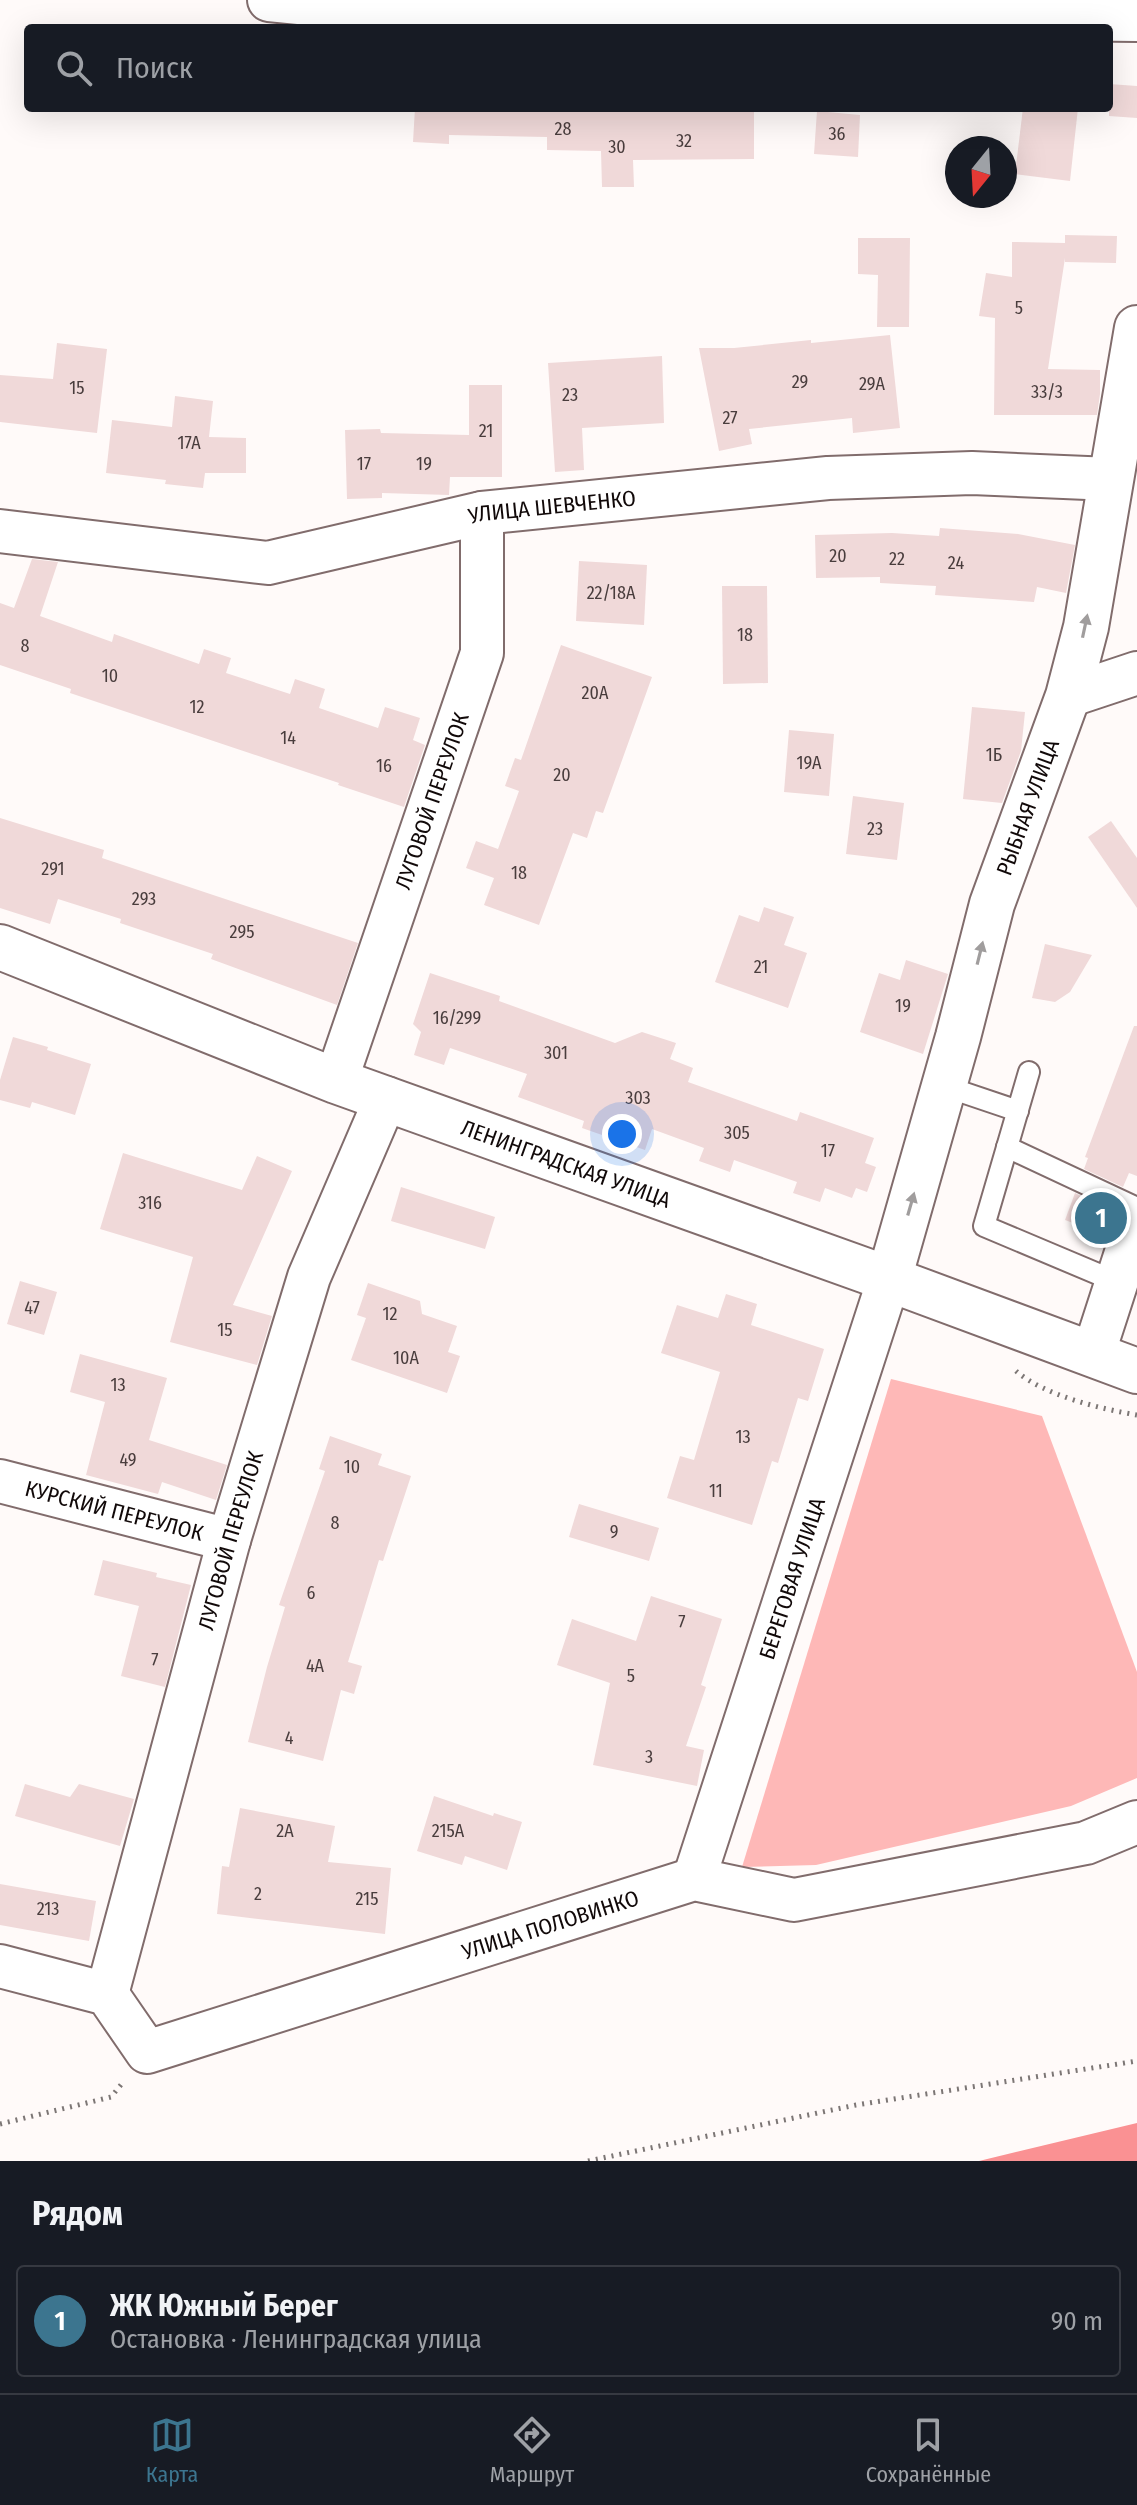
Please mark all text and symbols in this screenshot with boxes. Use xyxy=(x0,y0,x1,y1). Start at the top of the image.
search box xyxy=(24,24,1113,112)
icon: search xyxy=(52,46,96,90)
text: Поиск xyxy=(116,50,193,86)
house number: 28 xyxy=(555,118,571,140)
house number: 36 xyxy=(828,123,846,145)
house number: 32 xyxy=(676,130,692,152)
house number: 30 xyxy=(608,136,626,158)
north arrow xyxy=(945,136,1017,208)
house number: 5 xyxy=(1015,297,1023,319)
house number: 29 xyxy=(792,371,808,393)
house number: 29А xyxy=(859,373,885,395)
house number: 15 xyxy=(69,377,85,399)
house number: 33/3 xyxy=(1031,381,1063,403)
house number: 23 xyxy=(562,384,578,406)
house number: 27 xyxy=(722,407,738,429)
house number: 21 xyxy=(479,420,493,442)
house number: 17А xyxy=(177,432,201,454)
house number: 17 xyxy=(357,453,371,475)
house number: 19 xyxy=(416,453,432,475)
street label: УЛИЦА ШЕВЧЕНКО xyxy=(465,485,637,530)
house number: 20 xyxy=(829,545,847,567)
house number: 22 xyxy=(889,548,905,570)
house number: 24 xyxy=(948,552,964,574)
house number: 22/18А xyxy=(587,582,636,604)
one-way arrow xyxy=(1079,614,1092,639)
house number: 18 xyxy=(737,624,753,646)
house number: 8 xyxy=(21,635,30,657)
house number: 10 xyxy=(102,665,118,687)
house number: 20А xyxy=(582,682,609,704)
house number: 12 xyxy=(190,696,205,718)
street label: ЛУГОВОЙ ПЕРЕУЛОК xyxy=(389,709,475,893)
house number: 14 xyxy=(280,727,296,749)
street label: РЫБНАЯ УЛИЦА xyxy=(991,735,1065,879)
house number: 1Б xyxy=(986,744,1002,766)
house number: 19А xyxy=(796,752,822,774)
house number: 16 xyxy=(376,755,392,777)
house number: 20 xyxy=(553,764,571,786)
house number: 23 xyxy=(867,818,883,840)
house number: 291 xyxy=(41,858,65,880)
house number: 18 xyxy=(511,862,527,884)
house number: 293 xyxy=(132,888,156,910)
house number: 295 xyxy=(230,921,254,943)
one-way arrow xyxy=(974,941,986,966)
house number: 21 xyxy=(754,956,768,978)
house number: 19 xyxy=(895,995,911,1017)
house number: 16/299 xyxy=(433,1007,481,1029)
house number: 301 xyxy=(544,1042,568,1064)
house number: 303 xyxy=(625,1087,651,1109)
street label: ЛЕНИНГРАДСКАЯ УЛИЦА xyxy=(457,1114,675,1214)
your location xyxy=(602,1114,642,1154)
house number: 305 xyxy=(724,1122,750,1144)
house number: 17 xyxy=(821,1140,835,1162)
pin: 1 xyxy=(1075,1188,1127,1248)
one-way arrow xyxy=(905,1191,918,1215)
house number: 316 xyxy=(138,1192,162,1214)
house number: 47 xyxy=(24,1297,40,1319)
house number: 12 xyxy=(383,1303,398,1325)
house number: 15 xyxy=(217,1319,233,1341)
house number: 10А xyxy=(393,1347,419,1369)
house number: 13 xyxy=(110,1374,126,1396)
house number: 13 xyxy=(735,1426,751,1448)
street label: ЛУГОВОЙ ПЕРЕУЛОК xyxy=(192,1448,269,1633)
house number: 49 xyxy=(119,1449,137,1471)
house number: 10 xyxy=(344,1456,360,1478)
street label: КУРСКИЙ ПЕРЕУЛОК xyxy=(22,1475,206,1547)
house number: 11 xyxy=(709,1480,723,1502)
street label: БЕРЕГОВАЯ УЛИЦА xyxy=(753,1494,831,1663)
house number: 8 xyxy=(331,1512,340,1534)
house number: 9 xyxy=(610,1521,618,1543)
house number: 6 xyxy=(307,1582,316,1604)
house number: 7 xyxy=(678,1611,686,1633)
house number: 7 xyxy=(151,1649,159,1671)
house number: 4А xyxy=(306,1655,325,1677)
house number: 5 xyxy=(627,1665,635,1687)
house number: 4 xyxy=(285,1727,294,1749)
house number: 3 xyxy=(645,1746,653,1768)
house number: 2А xyxy=(276,1820,294,1842)
house number: 215А xyxy=(432,1820,465,1842)
house number: 2 xyxy=(254,1883,262,1905)
street label: УЛИЦА ПОЛОВИНКО xyxy=(458,1884,642,1966)
house number: 215 xyxy=(356,1888,378,1910)
house number: 213 xyxy=(37,1898,59,1920)
text: Рядом xyxy=(32,2193,123,2234)
text: ЖК Южный Берег xyxy=(110,2288,338,2324)
text: 1 xyxy=(55,2306,66,2337)
text: 90 m xyxy=(1051,2306,1103,2337)
text: Остановка · Ленинградская улица xyxy=(110,2324,482,2355)
tab: Карта xyxy=(146,2413,198,2488)
tab: Маршрут xyxy=(490,2413,574,2488)
tab: Сохранённые xyxy=(866,2413,991,2488)

